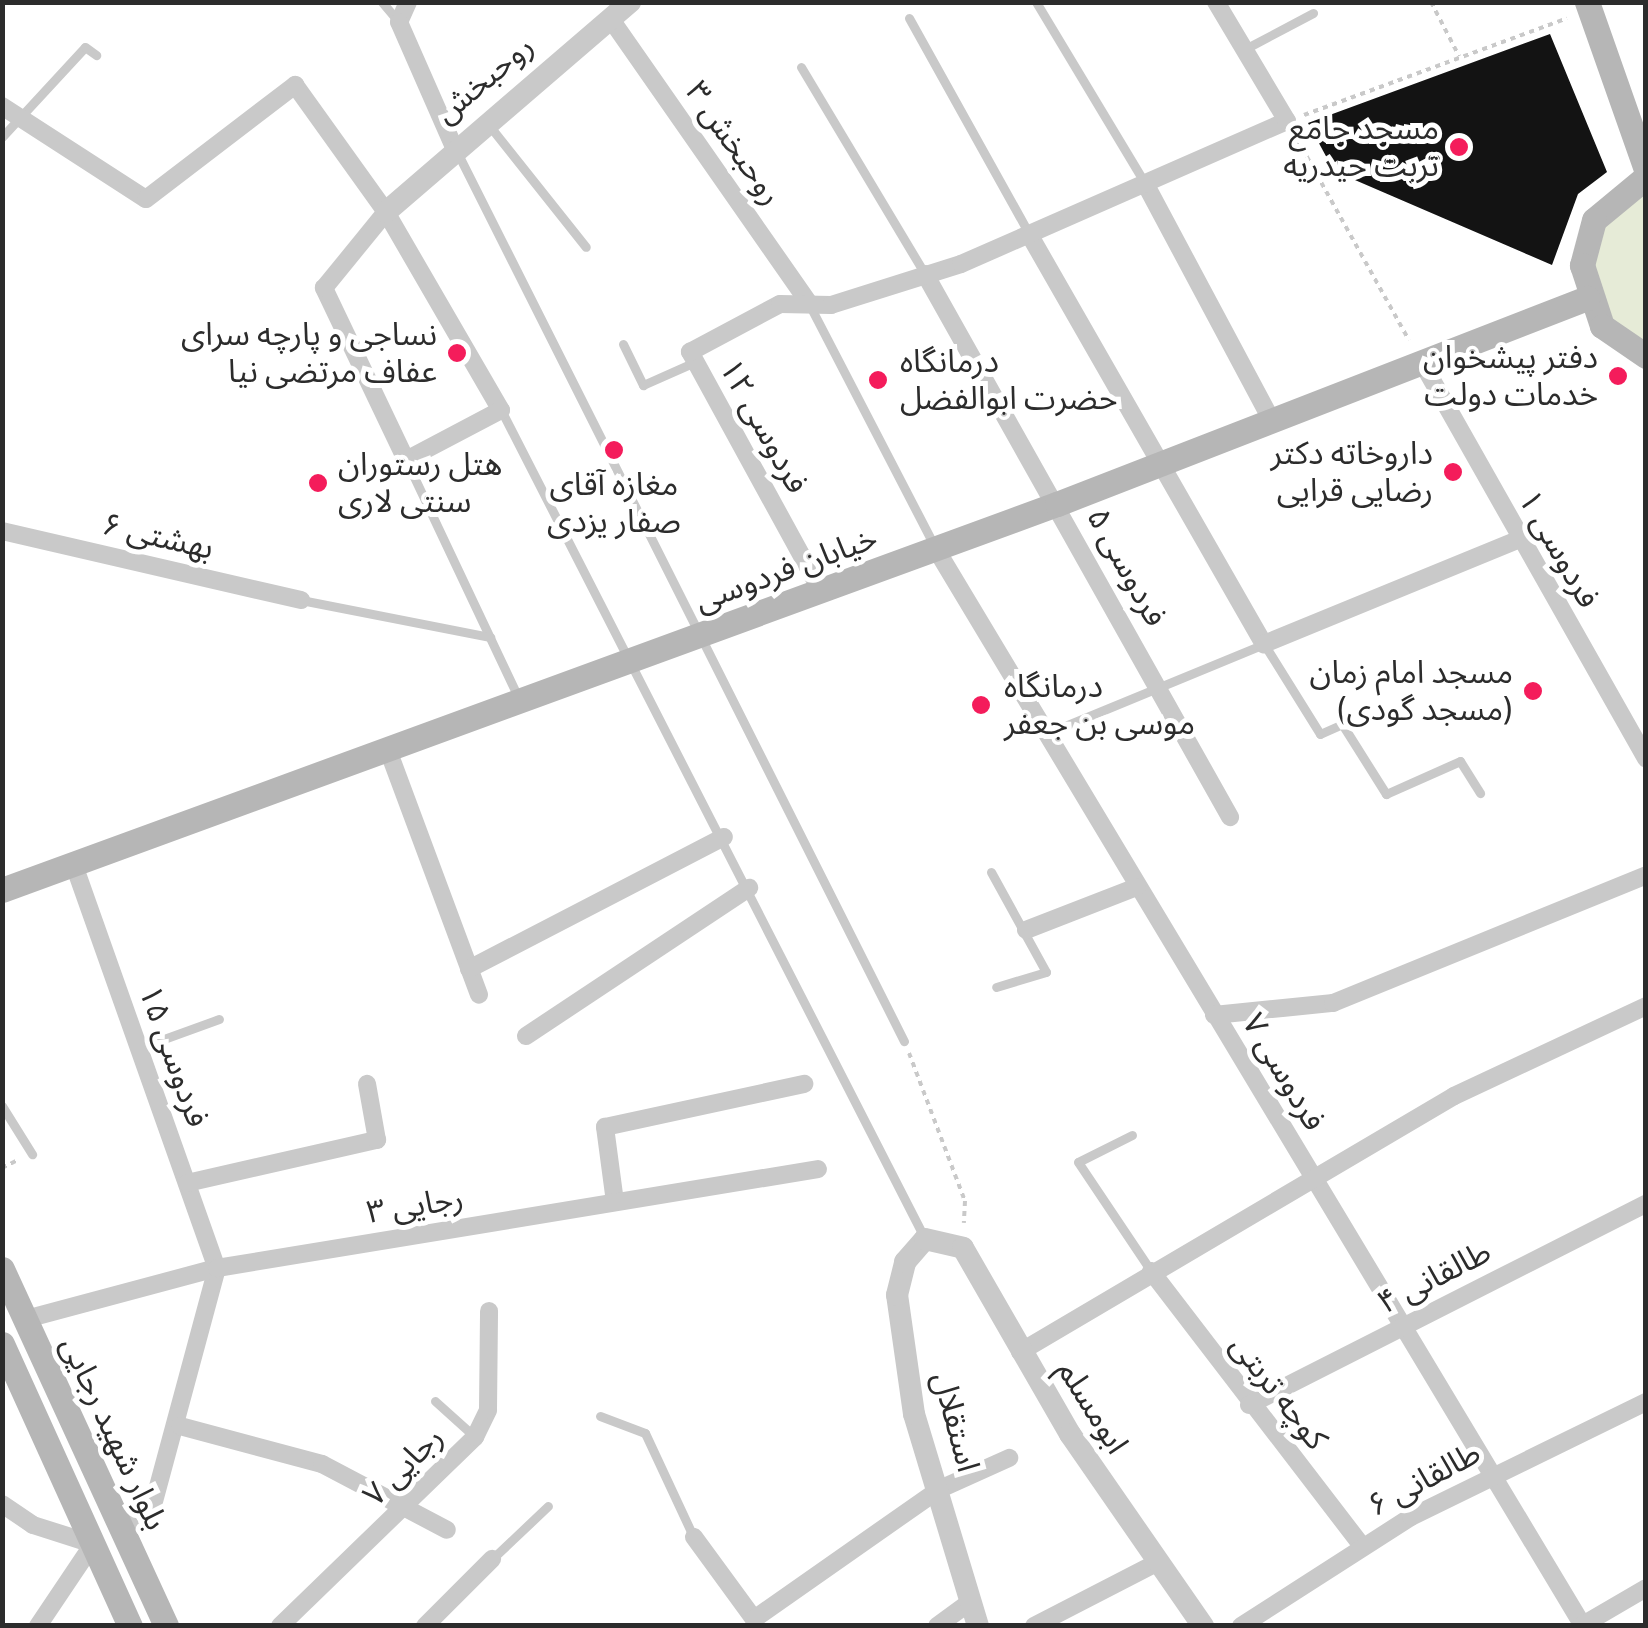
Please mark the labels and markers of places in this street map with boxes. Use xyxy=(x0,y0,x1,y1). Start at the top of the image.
place label: مسجد جامع تربت حیدریه xyxy=(1283,110,1439,185)
marker: مسجد جامع تربت حیدریه xyxy=(1448,136,1470,158)
place label: نساجی و پارچه سرای عفاف مرتضی نیا xyxy=(181,316,437,391)
place label: دفتر پیشخوان خدمات دولت xyxy=(1423,339,1598,414)
marker: نساجی و پارچه سرای عفاف مرتضی نیا xyxy=(446,342,468,364)
place label: درمانگاه حضرت ابوالفضل xyxy=(900,343,1118,418)
marker: دفتر پیشخوان خدمات دولت xyxy=(1607,365,1629,387)
marker: درمانگاه حضرت ابوالفضل xyxy=(865,367,891,393)
place label: داروخاته دکتر رضایی قرایی xyxy=(1271,435,1433,510)
marker: مغازه آقای صفار یزدی xyxy=(603,439,625,461)
place label: هتل رستوران سنتی لاری xyxy=(338,446,502,521)
marker: داروخاته دکتر رضایی قرایی xyxy=(1442,461,1464,483)
place label: مغازه آقای صفار یزدی xyxy=(547,466,681,541)
marker: هتل رستوران سنتی لاری xyxy=(307,472,329,494)
place label: مسجد امام زمان (مسجد گودی) xyxy=(1309,654,1513,729)
place label: درمانگاه موسی بن جعفر xyxy=(1004,668,1195,743)
marker: مسجد امام زمان (مسجد گودی) xyxy=(1522,680,1544,702)
marker: درمانگاه موسی بن جعفر xyxy=(968,692,994,718)

